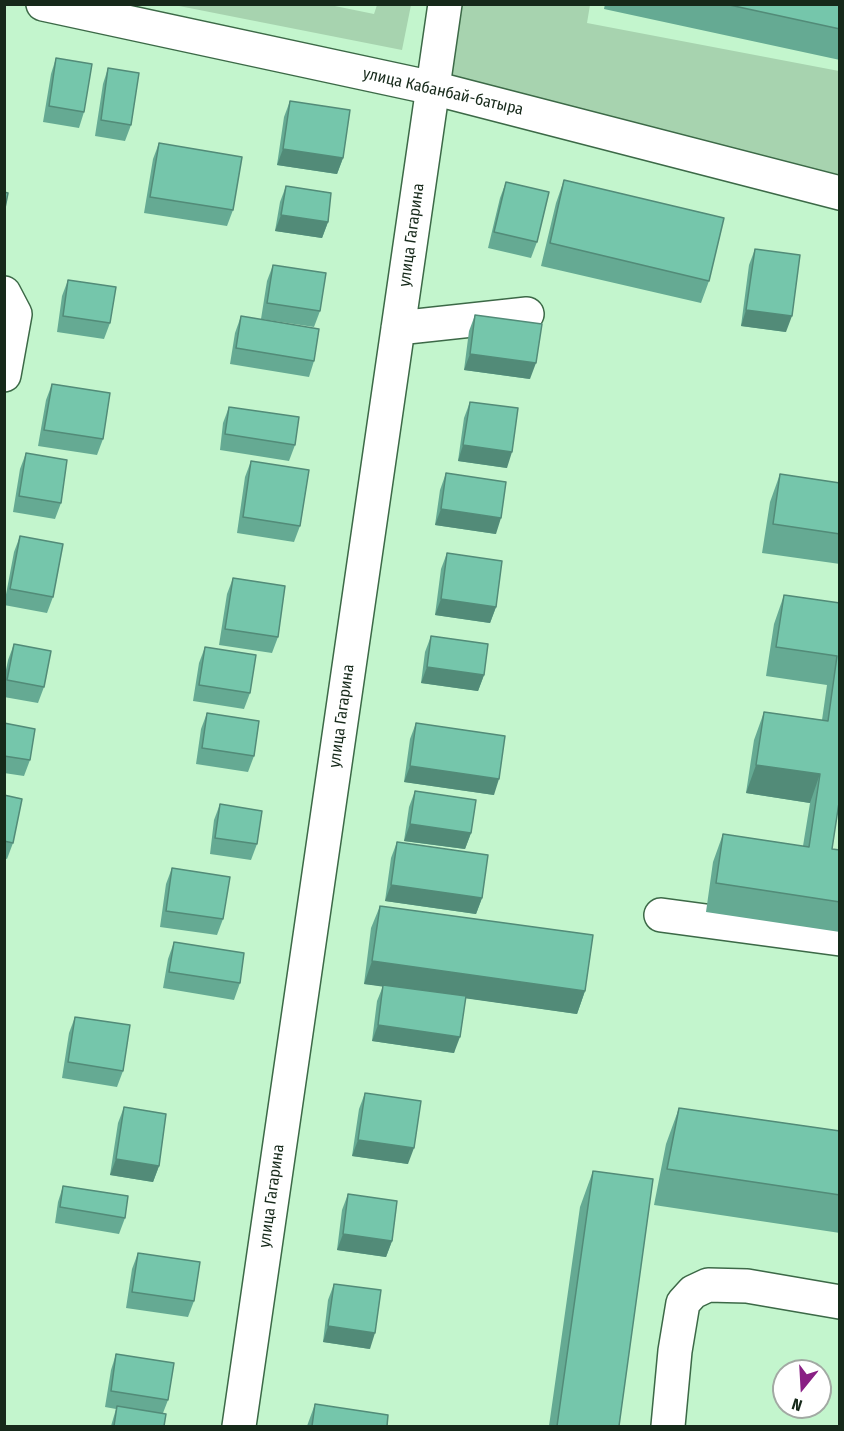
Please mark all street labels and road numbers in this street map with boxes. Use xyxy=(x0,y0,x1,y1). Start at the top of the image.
street label: улица Кабанбай-батыра xyxy=(361,64,525,120)
street label: улица Гагарина xyxy=(395,182,429,288)
street label: улица Гагарина xyxy=(325,663,359,769)
street label: улица Гагарина xyxy=(255,1143,289,1249)

